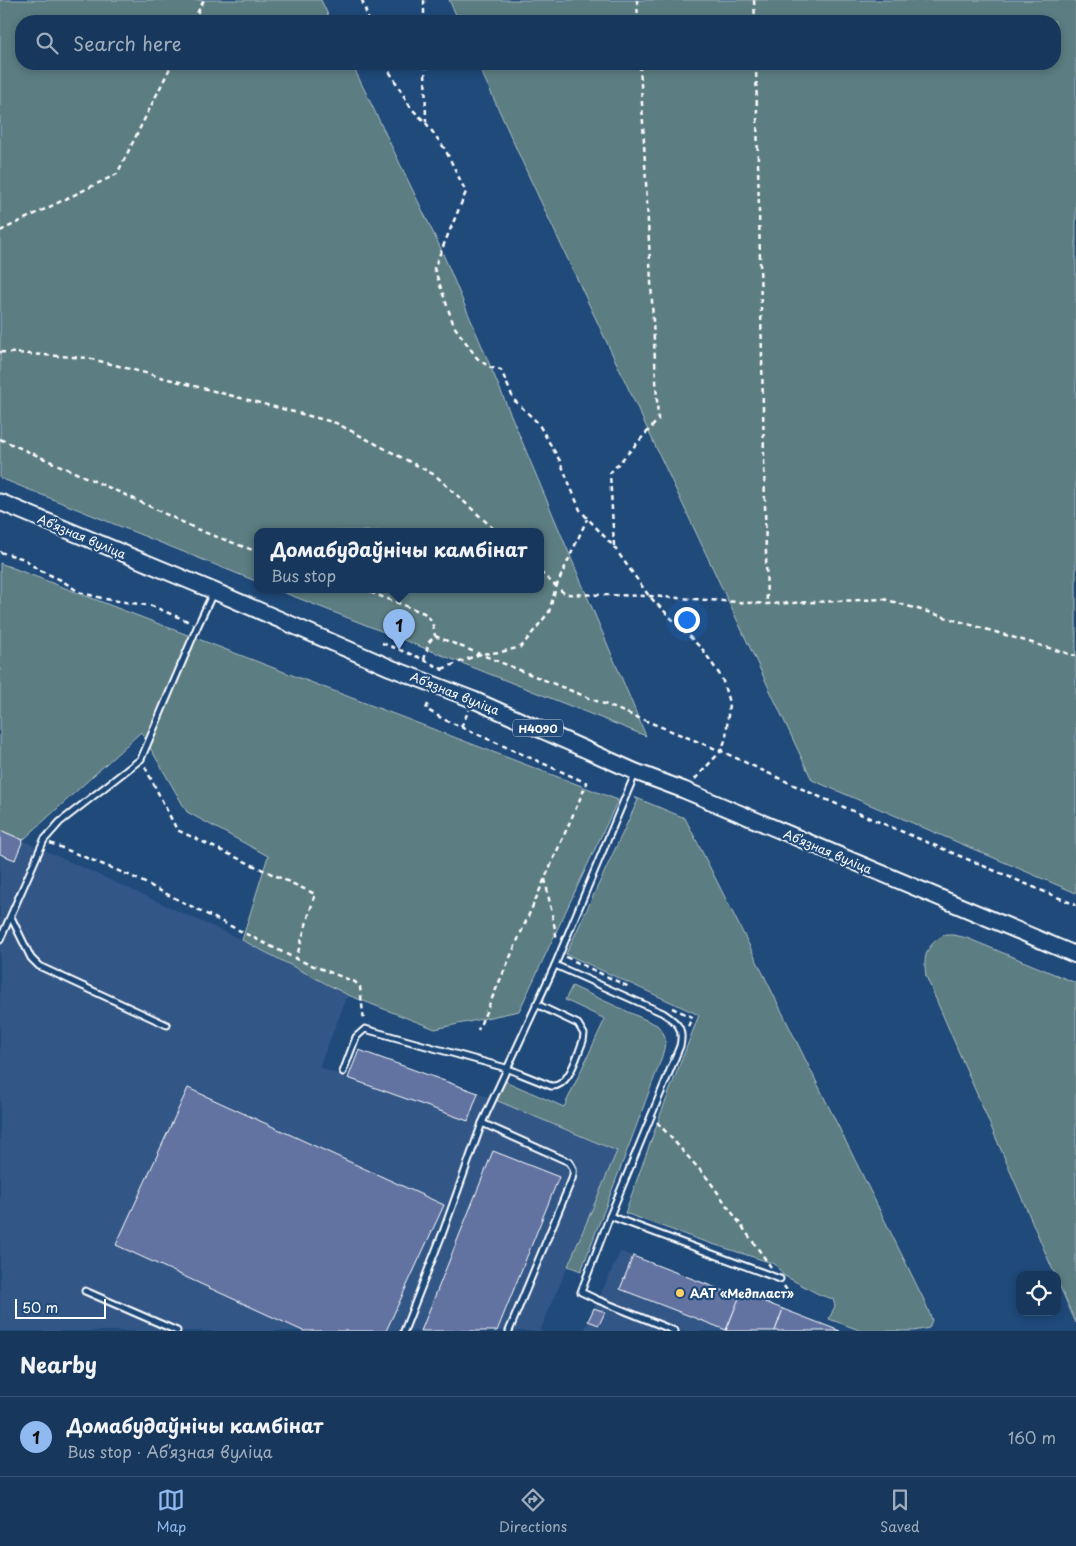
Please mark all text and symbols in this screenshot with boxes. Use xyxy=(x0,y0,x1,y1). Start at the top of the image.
search box xyxy=(15,15,1061,70)
icon: search xyxy=(33,29,61,57)
text: Search here xyxy=(73,29,182,57)
street label: Абʼязная вуліца xyxy=(35,509,130,563)
popup xyxy=(254,528,544,593)
text: Домабудаўнічы камбінат xyxy=(271,535,527,563)
text: Bus stop xyxy=(271,563,336,587)
your location xyxy=(674,607,700,633)
pin: 1 xyxy=(383,609,415,650)
street label: Абʼязная вуліца xyxy=(408,667,503,719)
road number: Н4090 xyxy=(513,720,563,736)
street label: Абʼязная вуліца xyxy=(781,824,876,878)
map controls xyxy=(1016,1271,1061,1316)
button: locate xyxy=(1016,1271,1061,1316)
place label: ААТ «Медпласт» xyxy=(690,1284,794,1302)
marker: ААТ «Медпласт» xyxy=(674,1287,686,1299)
scale bar xyxy=(15,1296,106,1319)
text: 50 m xyxy=(22,1297,58,1318)
text: Nearby xyxy=(20,1348,97,1380)
text: Домабудаўнічы камбінат xyxy=(67,1411,323,1439)
text: 1 xyxy=(32,1425,40,1449)
text: 160 m xyxy=(1008,1425,1056,1449)
text: Bus stop · Абʼязная вуліца xyxy=(67,1439,273,1463)
tab: Map xyxy=(156,1486,186,1537)
tab: Directions xyxy=(499,1486,567,1537)
tab: Saved xyxy=(880,1486,920,1537)

